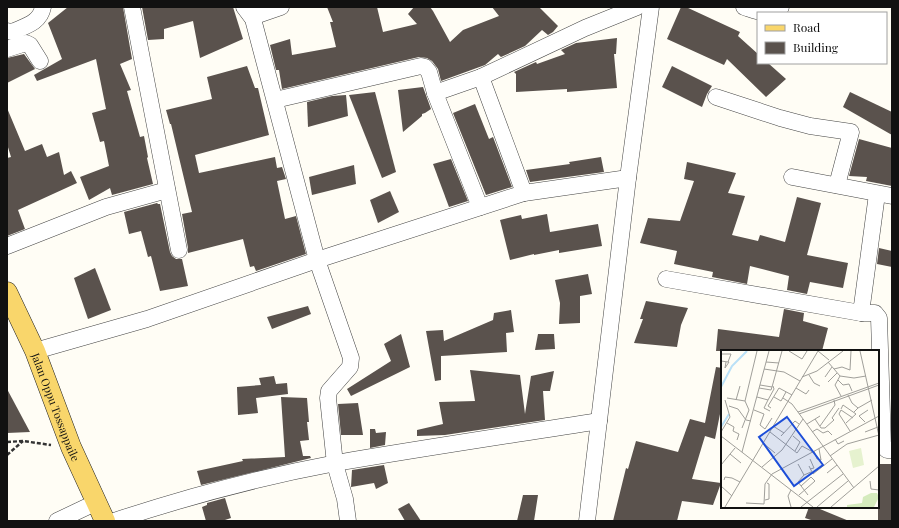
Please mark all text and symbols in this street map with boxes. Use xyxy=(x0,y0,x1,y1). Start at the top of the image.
legend xyxy=(757,12,887,64)
text: Road xyxy=(793,19,820,35)
text: Building xyxy=(793,39,839,55)
street label: Jalan Oppu Tossappaile xyxy=(28,350,84,464)
inset map xyxy=(721,350,879,508)

